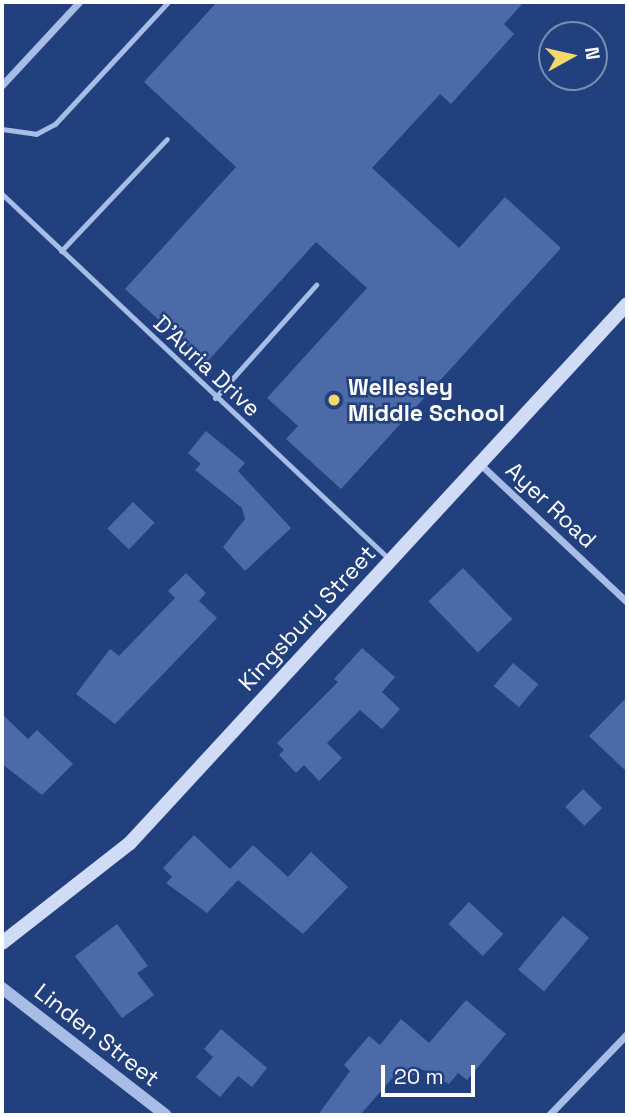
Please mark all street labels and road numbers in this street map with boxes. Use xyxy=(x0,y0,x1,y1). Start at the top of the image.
street label: D'Auria Drive xyxy=(148,310,266,422)
street label: Ayer Road xyxy=(500,456,602,554)
street label: Kingsbury Street xyxy=(233,540,381,696)
street label: Linden Street xyxy=(29,978,165,1092)

